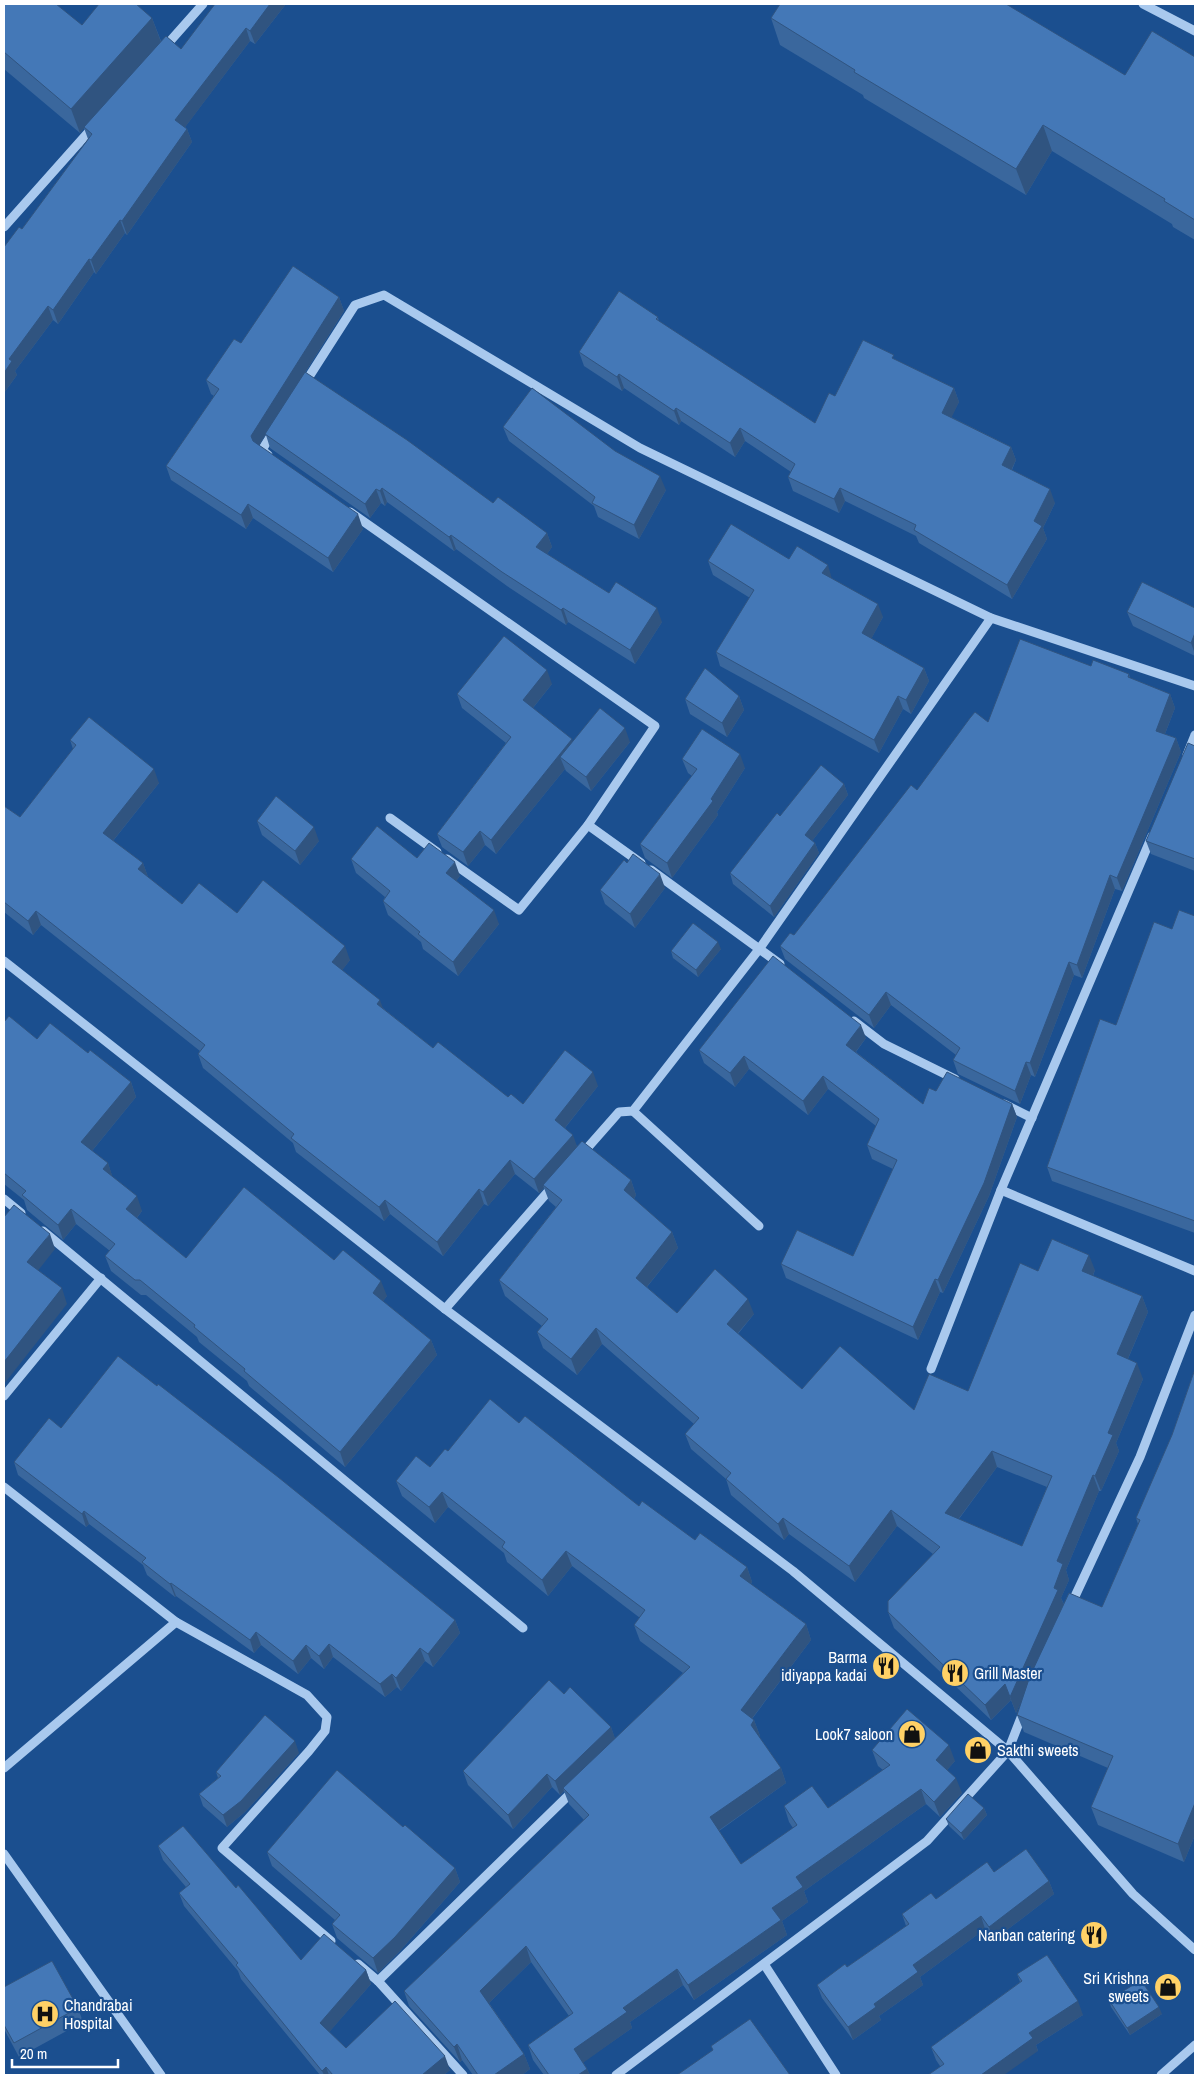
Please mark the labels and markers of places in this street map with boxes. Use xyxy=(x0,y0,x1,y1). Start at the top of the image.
place label: Barma idiyappa kadai xyxy=(781,1646,868,1686)
restaurant icon: Barma idiyappa kadai xyxy=(871,1651,901,1681)
restaurant icon: Grill Master xyxy=(940,1658,970,1688)
place label: Grill Master xyxy=(974,1662,1042,1684)
shop icon: Look7 saloon xyxy=(897,1719,927,1749)
place label: Look7 saloon xyxy=(815,1723,893,1745)
shop icon: Sakthi sweets xyxy=(963,1735,993,1765)
place label: Sakthi sweets xyxy=(997,1739,1079,1761)
restaurant icon: Nanban catering xyxy=(1079,1920,1109,1950)
place label: Nanban catering xyxy=(978,1924,1076,1946)
place label: Sri Krishna sweets xyxy=(1083,1967,1150,2007)
shop icon: Sri Krishna sweets xyxy=(1153,1972,1183,2002)
place label: Chandrabai Hospital xyxy=(64,1994,133,2034)
hospital icon: Chandrabai Hospital xyxy=(30,1999,60,2029)

